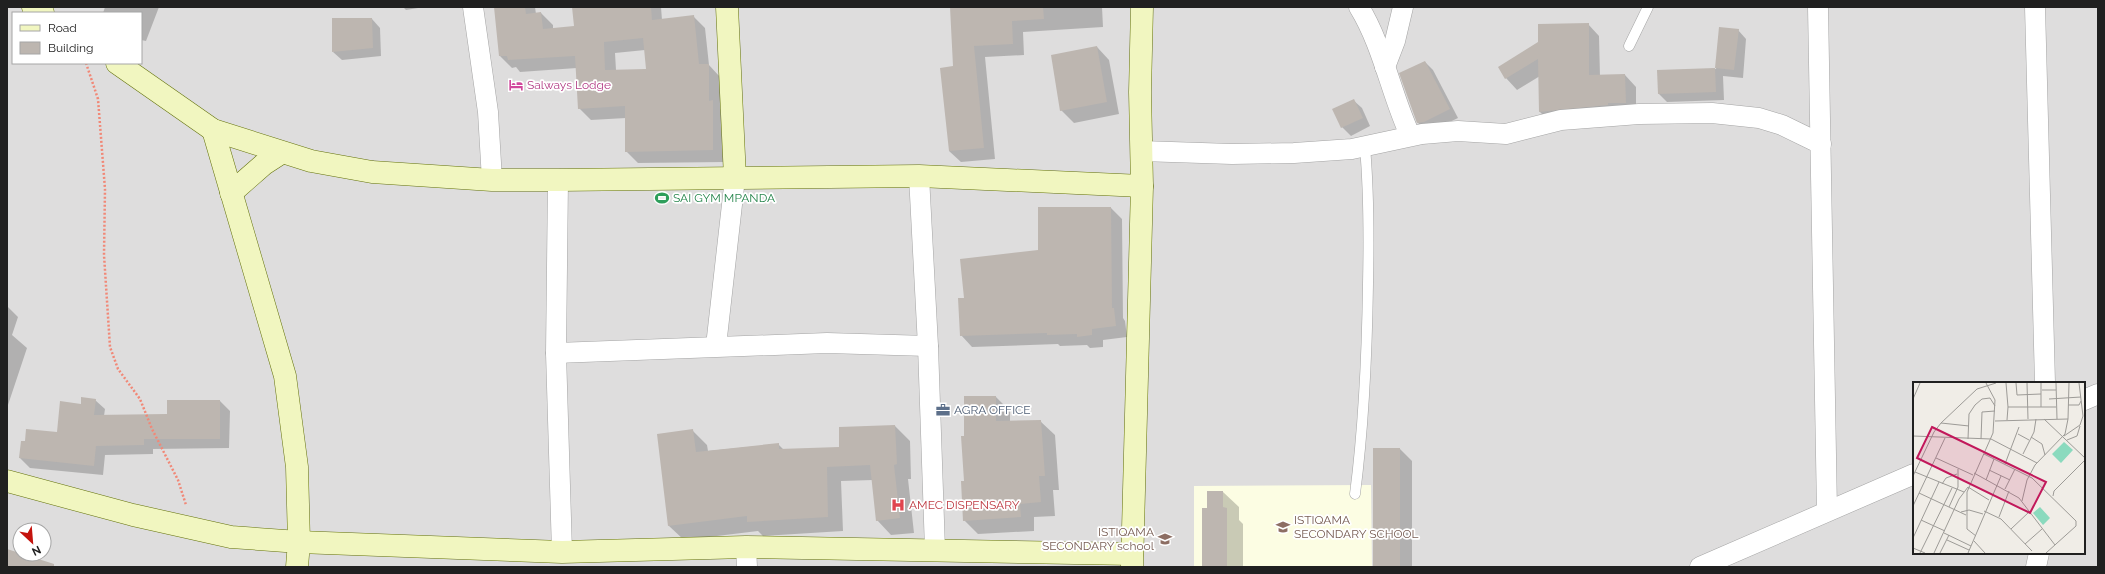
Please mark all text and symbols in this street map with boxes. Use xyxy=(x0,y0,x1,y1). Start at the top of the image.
legend xyxy=(12,12,142,64)
text: Road xyxy=(48,21,77,35)
text: Building xyxy=(48,41,94,55)
hotel icon: Salways Lodge xyxy=(508,77,524,93)
place label: Salways Lodge xyxy=(527,78,611,92)
sports icon: SAI GYM MPANDA xyxy=(654,190,670,206)
place label: SAI GYM MPANDA xyxy=(673,191,775,205)
inset map xyxy=(1913,382,2085,554)
office icon: AGRA OFFICE xyxy=(935,402,951,418)
place label: AGRA OFFICE xyxy=(954,403,1031,417)
hospital icon: AMEC DISPENSARY xyxy=(890,497,906,513)
place label: AMEC DISPENSARY xyxy=(909,498,1020,512)
place label: ISTIQAMA SECONDARY SCHOOL xyxy=(1294,513,1419,541)
school or university icon: ISTIQAMA SECONDARY SCHOOL xyxy=(1275,519,1291,535)
north arrow xyxy=(12,522,52,562)
place label: ISTIQAMA SECONDARY school xyxy=(1042,525,1155,553)
school or university icon: ISTIQAMA SECONDARY school xyxy=(1157,531,1173,547)
text: N xyxy=(30,543,43,558)

